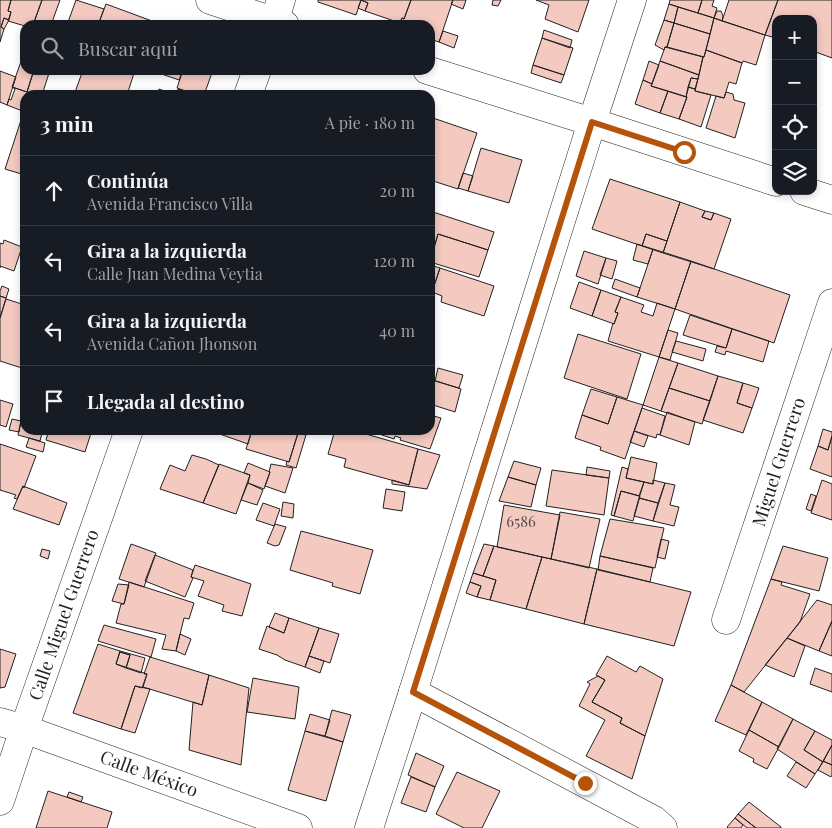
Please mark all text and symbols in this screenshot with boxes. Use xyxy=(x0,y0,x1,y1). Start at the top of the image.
map controls xyxy=(772,15,817,195)
button: + xyxy=(772,15,817,60)
search box xyxy=(20,20,435,75)
icon: search xyxy=(38,34,66,62)
text: Buscar aquí xyxy=(78,35,178,61)
button: − xyxy=(772,60,817,105)
button: locate xyxy=(772,105,817,150)
text: 3 min xyxy=(40,109,94,137)
text: A pie · 180 m xyxy=(325,112,415,133)
route start xyxy=(673,141,696,164)
button: layers xyxy=(772,150,817,195)
text: Continúa xyxy=(87,167,169,193)
icon: ahead xyxy=(40,177,68,205)
text: 20 m xyxy=(380,180,415,201)
text: Avenida Francisco Villa xyxy=(87,193,253,214)
text: Gira a la izquierda xyxy=(87,237,247,263)
icon: left xyxy=(40,247,68,275)
text: 120 m xyxy=(374,250,415,271)
text: Calle Juan Medina Veytia xyxy=(87,263,263,284)
text: Gira a la izquierda xyxy=(87,307,247,333)
icon: left xyxy=(40,317,68,345)
text: 40 m xyxy=(379,320,415,341)
text: Avenida Cañon Jhonson xyxy=(87,333,257,354)
icon: arrive xyxy=(40,387,68,415)
text: Llegada al destino xyxy=(87,388,245,414)
street label: Miguel Guerrero xyxy=(746,394,810,529)
house number: 6586 xyxy=(506,511,536,531)
street label: Calle Miguel Guerrero xyxy=(23,526,104,703)
street label: Calle México xyxy=(97,744,202,802)
route end xyxy=(574,772,597,795)

